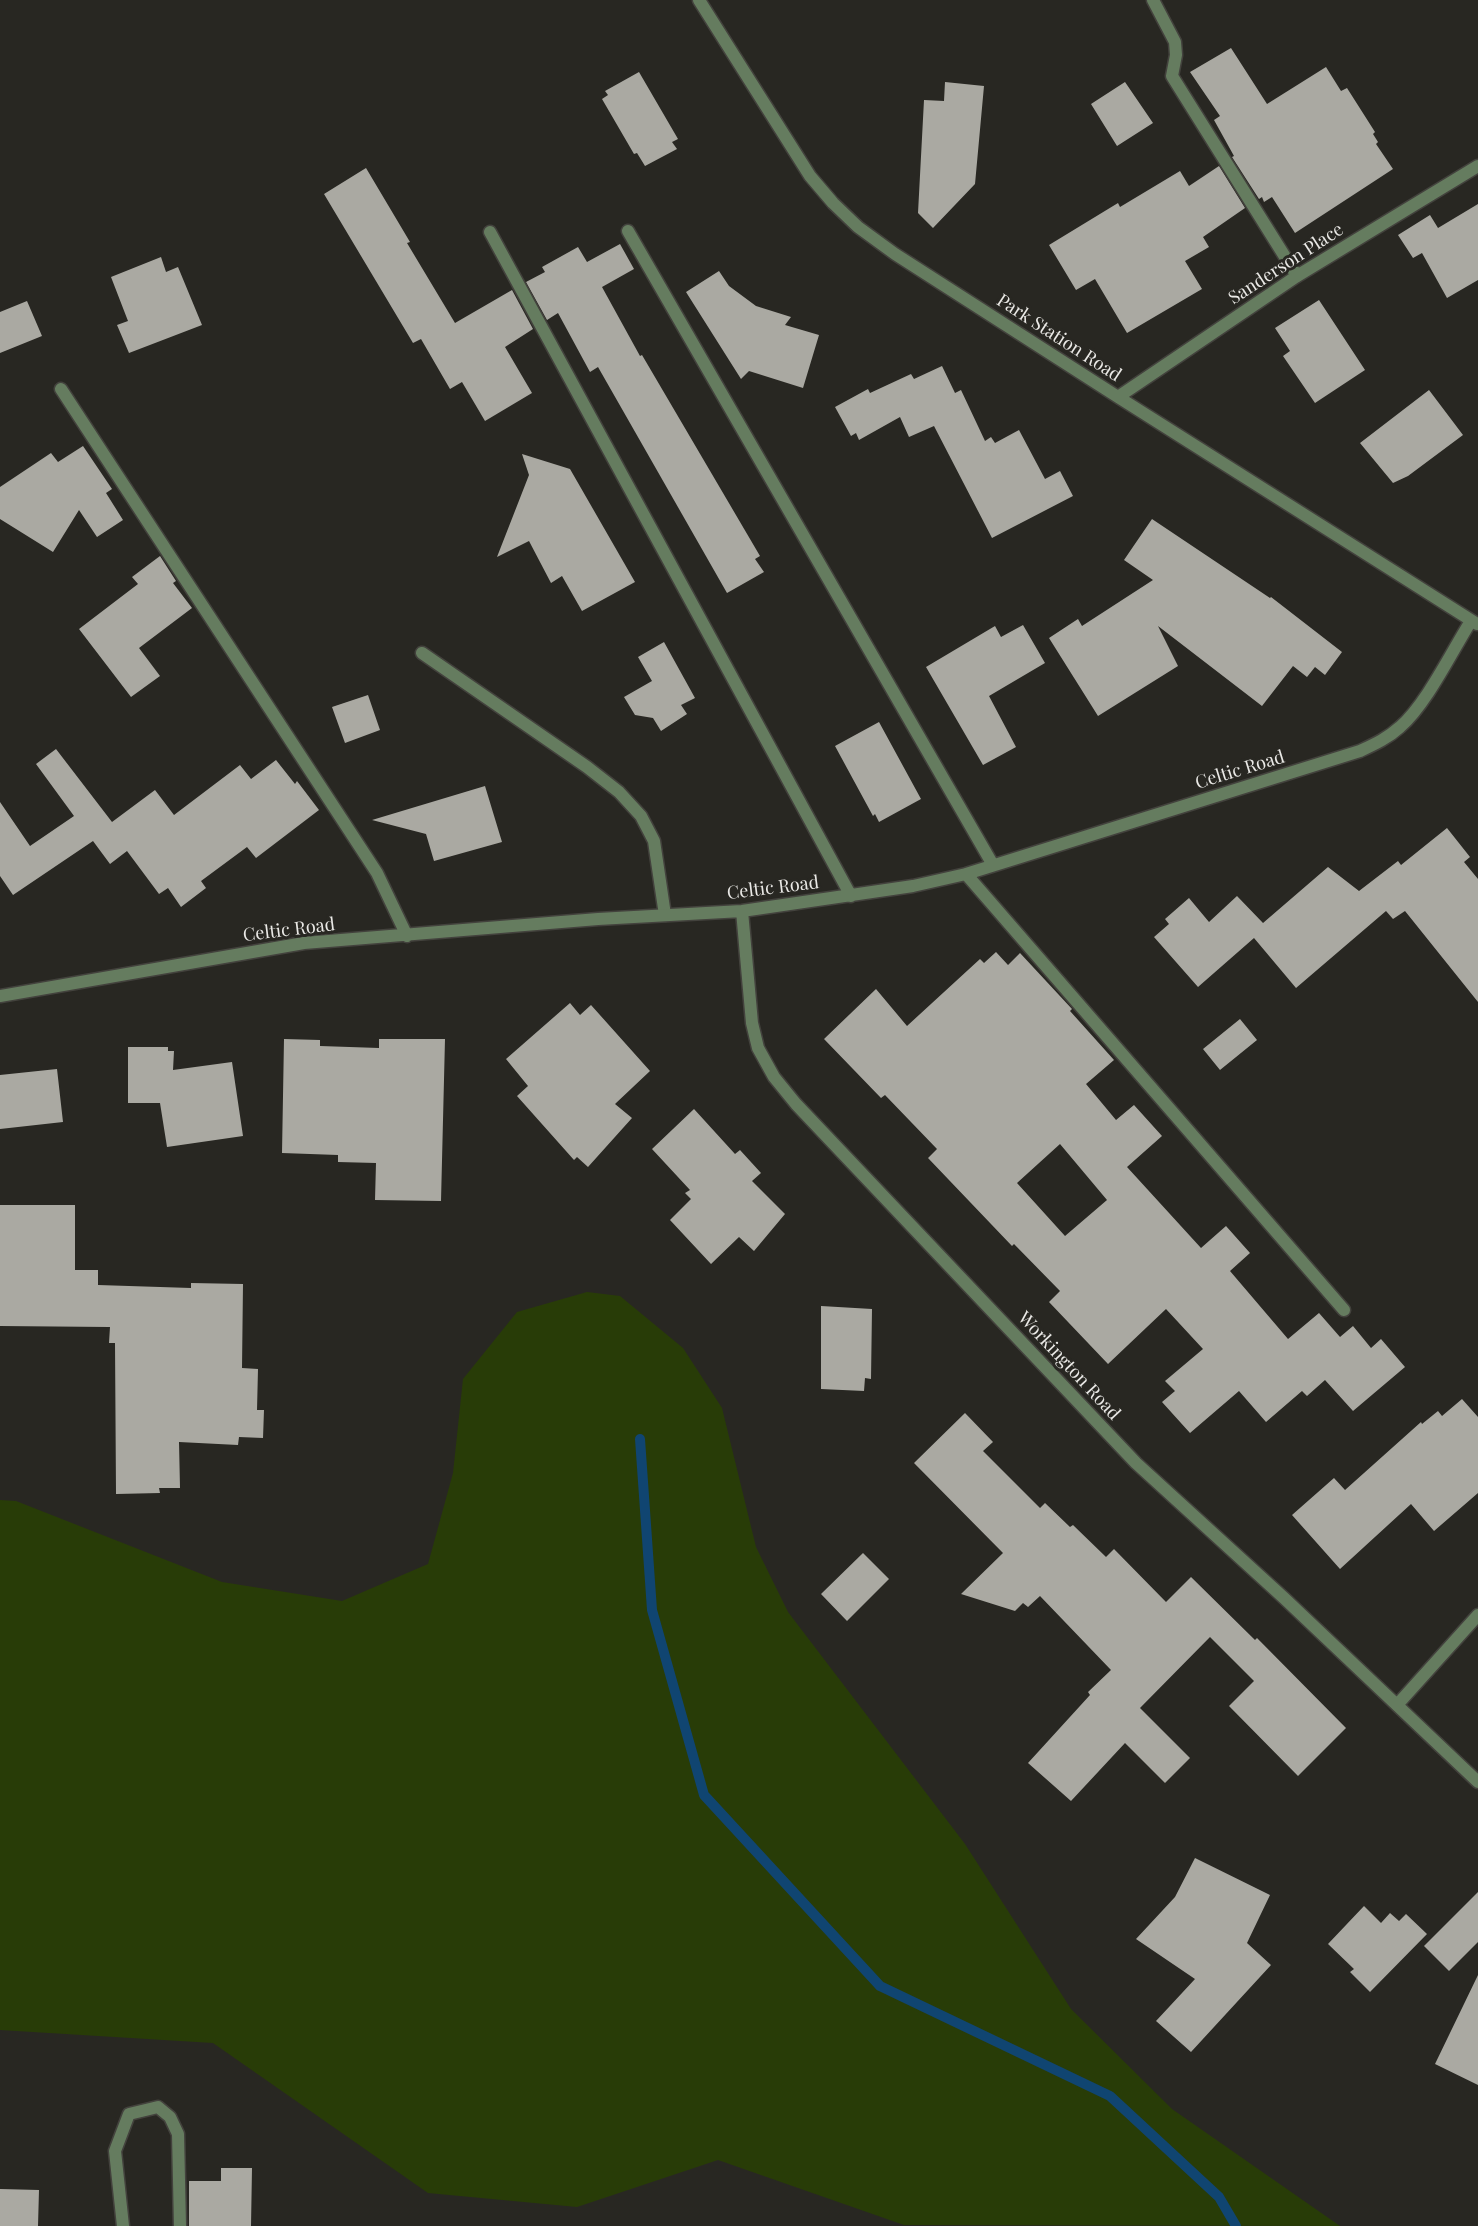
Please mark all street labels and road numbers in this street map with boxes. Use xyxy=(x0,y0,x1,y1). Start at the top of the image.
street label: Sanderson Place xyxy=(1225,219,1347,309)
street label: Park Station Road xyxy=(993,290,1125,386)
street label: Celtic Road xyxy=(1193,746,1287,794)
street label: Celtic Road xyxy=(726,872,820,904)
street label: Celtic Road xyxy=(242,914,336,946)
street label: Workington Road xyxy=(1013,1307,1125,1425)

